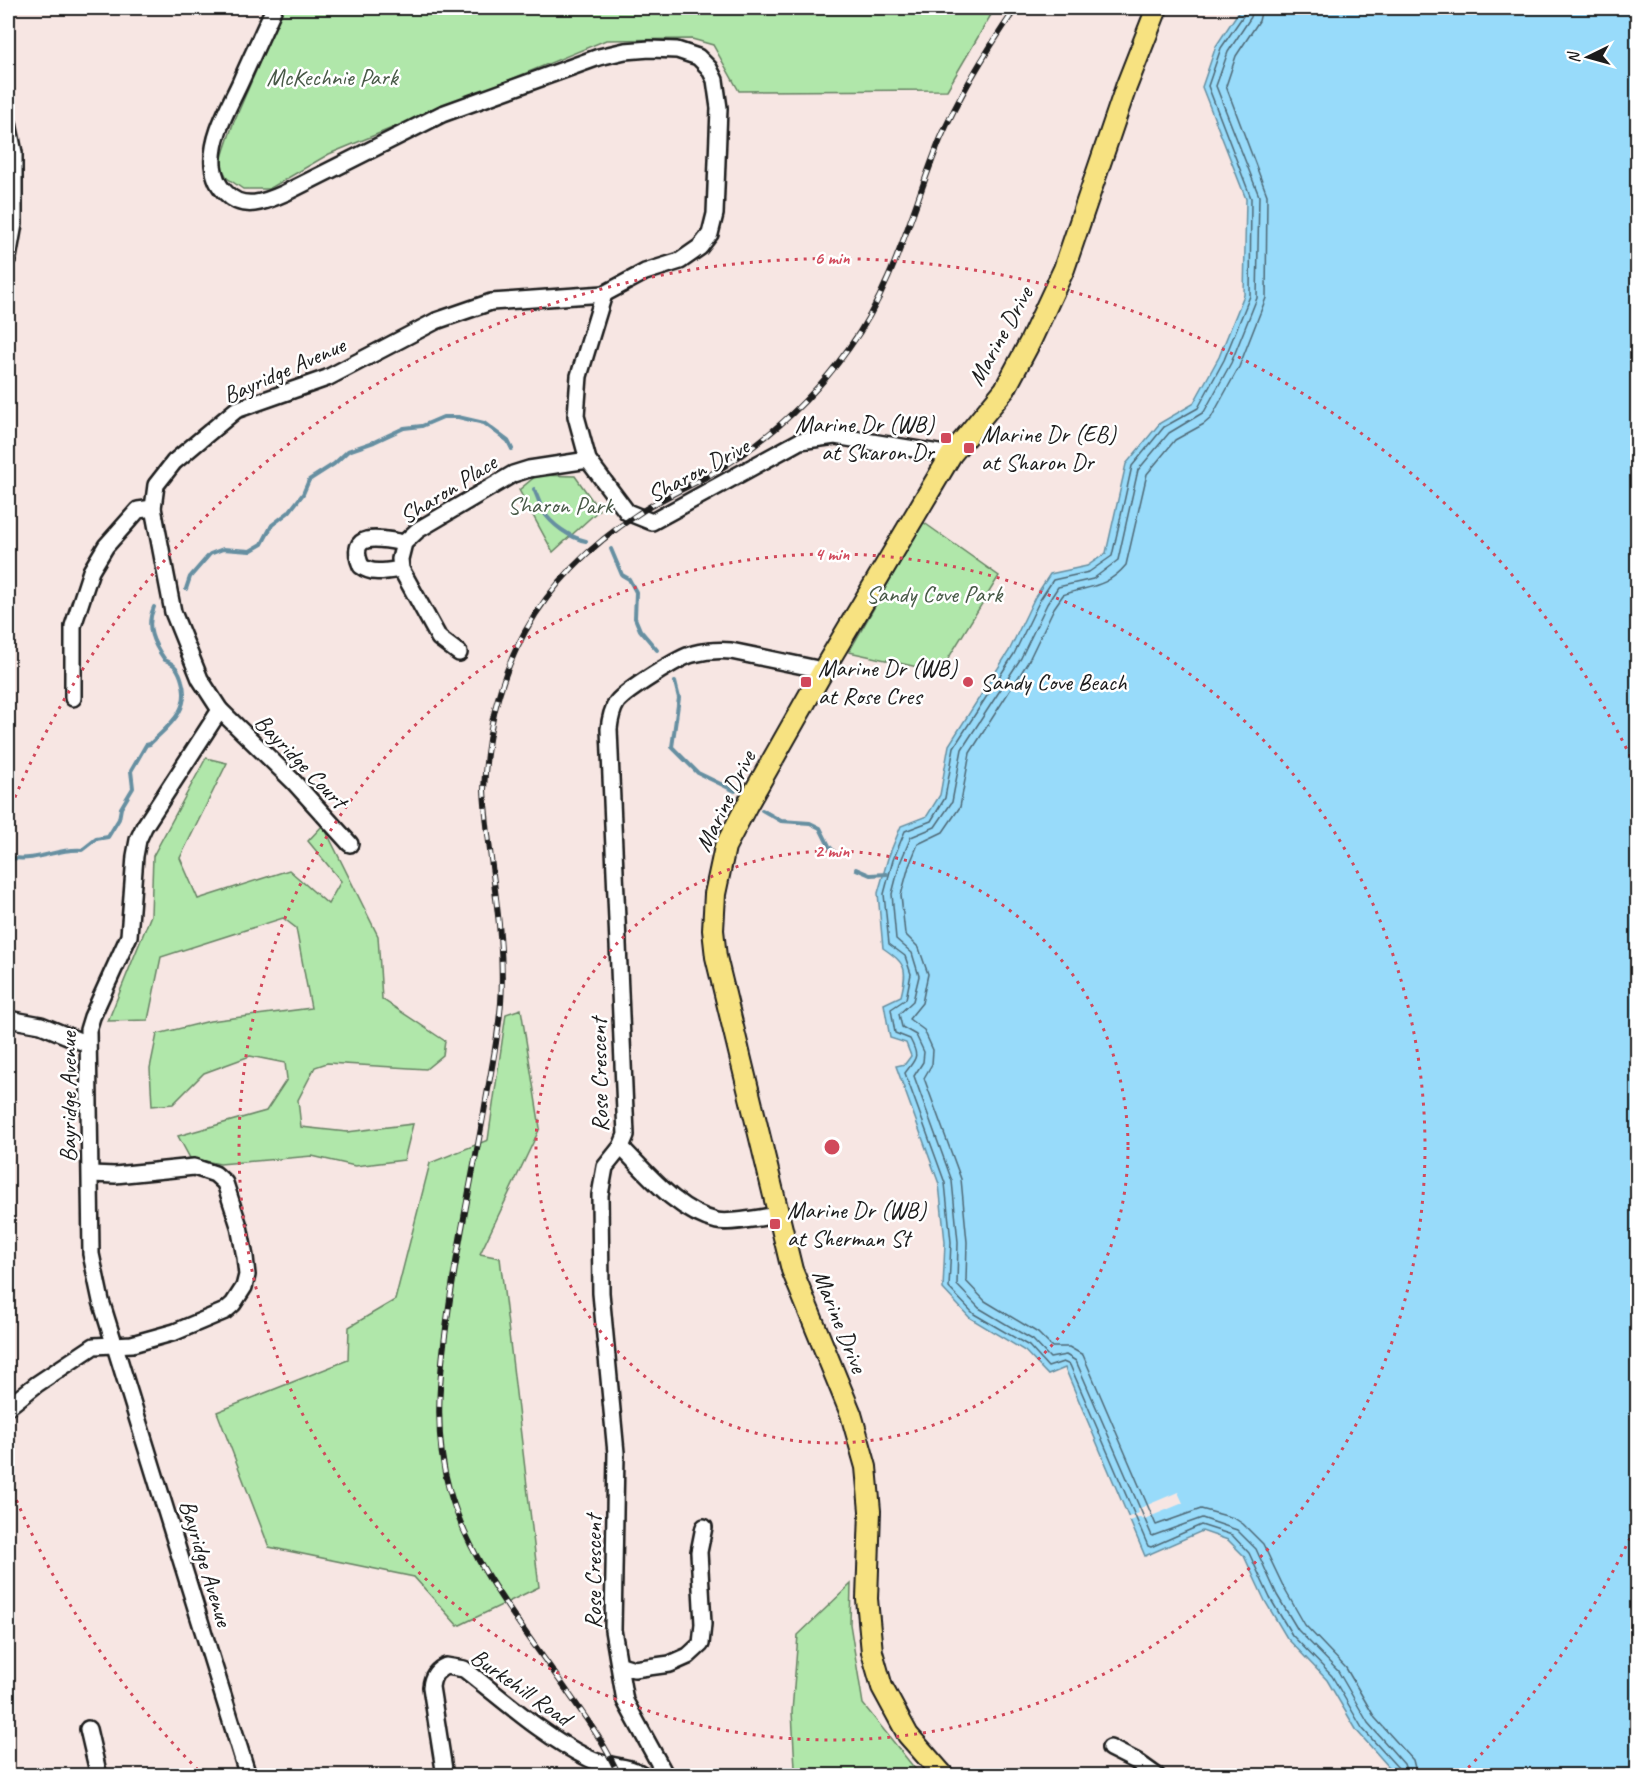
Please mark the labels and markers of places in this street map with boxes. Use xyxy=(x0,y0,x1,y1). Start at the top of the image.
place label: Marine Dr (WB) at Sharon Dr xyxy=(795,409,936,467)
place label: Marine Dr (EB) at Sharon Dr xyxy=(981,419,1117,477)
marker: Marine Dr (WB) at Sharon Dr xyxy=(939,431,953,445)
marker: Marine Dr (EB) at Sharon Dr xyxy=(962,441,976,455)
place label: Marine Dr (WB) at Rose Cres xyxy=(818,653,958,711)
place label: Sandy Cove Beach xyxy=(980,667,1128,697)
marker: Marine Dr (WB) at Rose Cres xyxy=(799,675,813,689)
marker: Sandy Cove Beach xyxy=(961,675,975,689)
centre of rings xyxy=(822,1137,842,1157)
place label: Marine Dr (WB) at Sherman St xyxy=(787,1195,927,1253)
marker: Marine Dr (WB) at Sherman St xyxy=(768,1217,782,1231)

